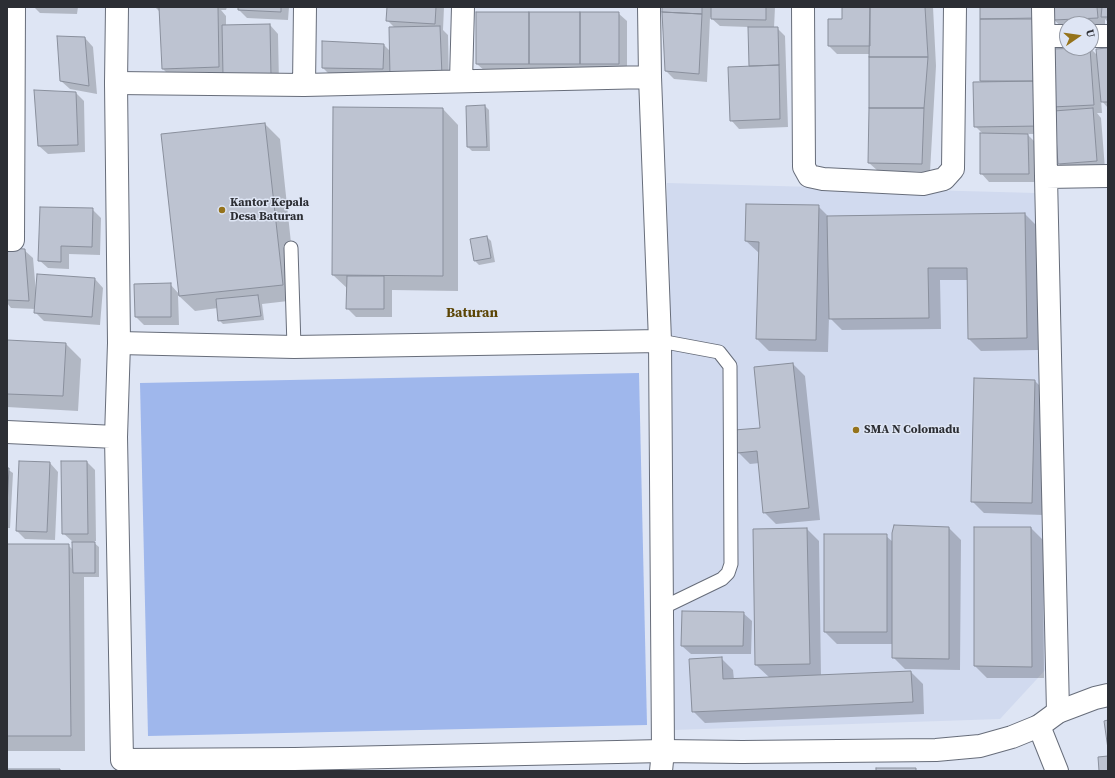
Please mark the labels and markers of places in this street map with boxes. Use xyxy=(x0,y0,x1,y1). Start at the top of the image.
place label: Kantor Kepala Desa Baturan xyxy=(230,196,309,224)
marker: Kantor Kepala Desa Baturan xyxy=(217,205,227,215)
place label: SMA N Colomadu xyxy=(864,423,960,437)
marker: SMA N Colomadu xyxy=(851,425,861,435)

